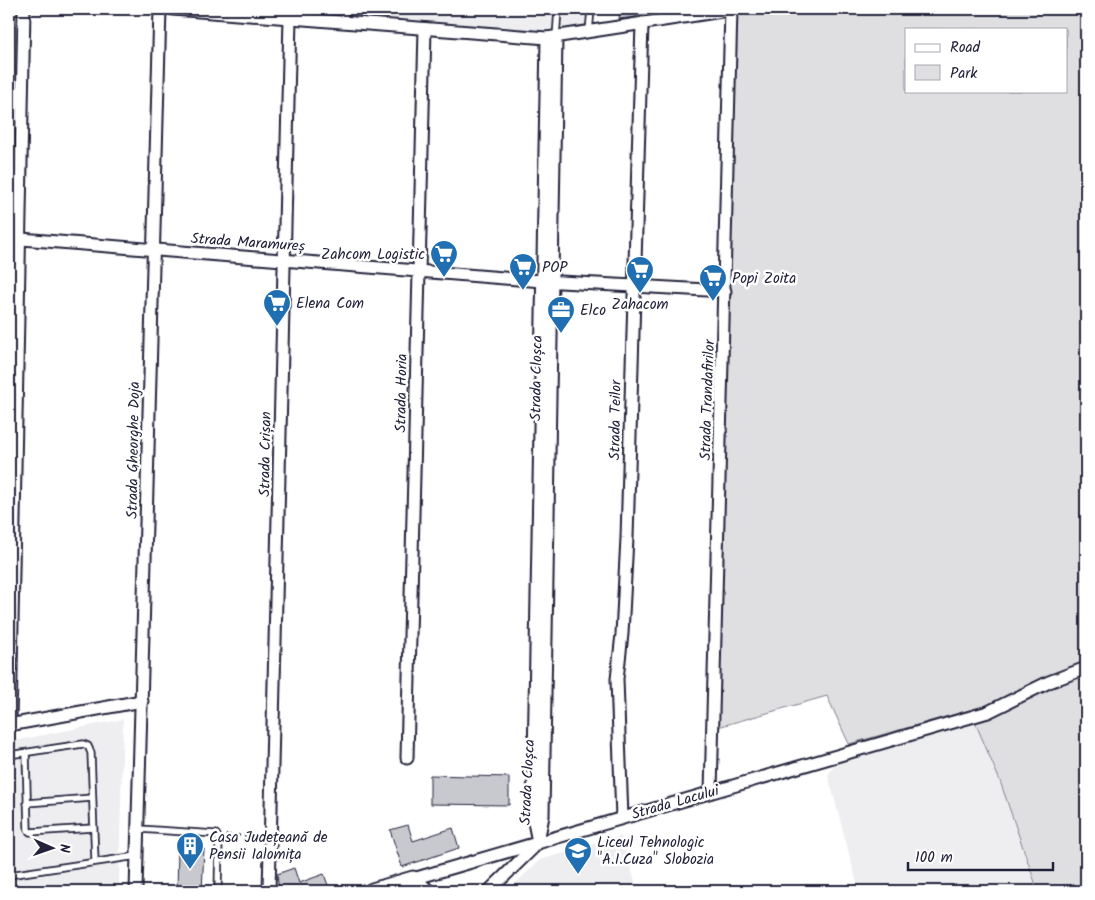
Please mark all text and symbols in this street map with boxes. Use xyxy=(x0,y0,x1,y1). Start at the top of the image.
legend xyxy=(905,28,1068,92)
text: Road xyxy=(950,36,981,60)
text: Park xyxy=(950,62,978,86)
street label: Strada Maramureș xyxy=(190,227,306,259)
supermarket icon: Zahcom Logistic xyxy=(429,239,459,278)
place label: Zahcom Logistic xyxy=(321,243,425,267)
supermarket icon: POP xyxy=(508,252,538,291)
supermarket icon: Zahacom xyxy=(625,255,655,294)
place label: POP xyxy=(542,256,568,280)
supermarket icon: Popi Zoita xyxy=(698,263,728,302)
place label: Popi Zoita xyxy=(732,267,796,291)
supermarket icon: Elena Com xyxy=(262,288,292,327)
place label: Elena Com xyxy=(296,292,364,316)
place label: Zahacom xyxy=(612,293,668,317)
office icon: Elco xyxy=(546,295,576,334)
place label: Elco xyxy=(580,299,606,323)
street label: Strada Cloșca xyxy=(524,335,550,421)
street label: Strada Trandafirilor xyxy=(694,338,722,461)
street label: Strada Horia xyxy=(389,353,415,433)
street label: Strada Teilor xyxy=(603,379,629,460)
street label: Strada Gheorghe Doja xyxy=(121,381,147,519)
street label: Strada Crișan xyxy=(253,411,279,497)
street label: Strada Cloșca xyxy=(514,739,542,826)
street label: Strada Lacului xyxy=(629,779,723,827)
north arrow xyxy=(28,822,78,872)
place label: Casa Județeană de Pensii Ialomița xyxy=(209,826,328,867)
building icon: Casa Județeană de Pensii Ialomița xyxy=(175,831,205,870)
place label: Liceul Tehnologic "A.I.Cuza" Slobozia xyxy=(597,831,714,872)
school or university icon: Liceul Tehnologic "A.I.Cuza" Slobozia xyxy=(563,836,593,875)
scale bar xyxy=(908,840,1052,872)
text: N xyxy=(53,844,75,853)
text: 100 m xyxy=(915,846,953,870)

